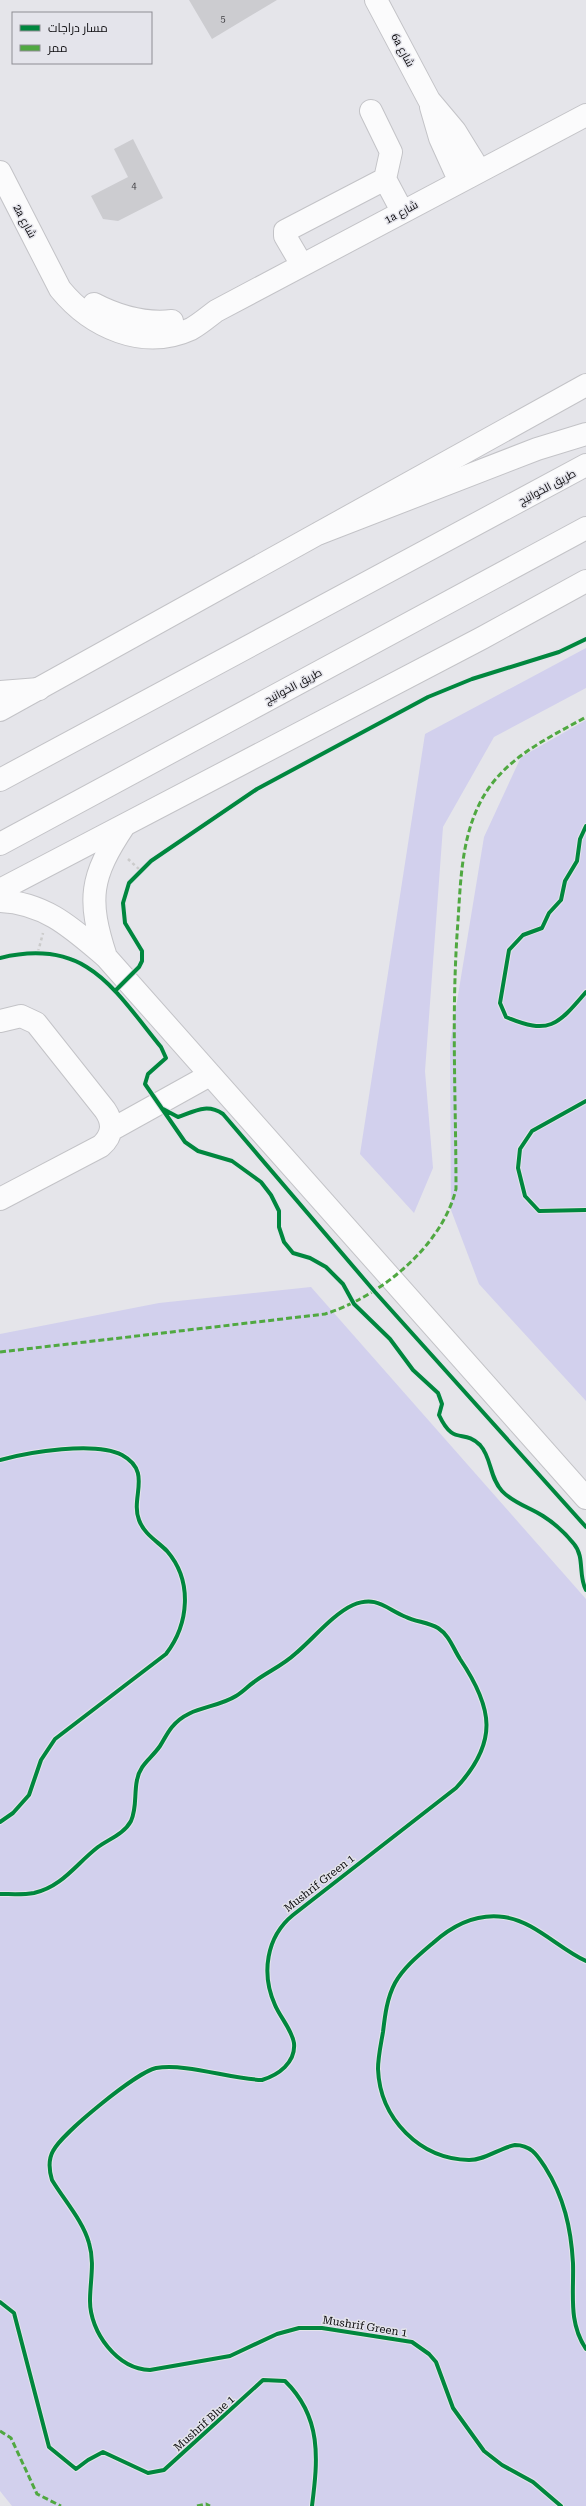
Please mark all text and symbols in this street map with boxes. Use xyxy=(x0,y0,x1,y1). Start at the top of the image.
legend xyxy=(12,12,152,64)
house number: 5 xyxy=(220,14,226,24)
text: مسار دراجات xyxy=(48,21,108,35)
street label: 6a شارع xyxy=(387,31,417,70)
text: ممر xyxy=(47,41,67,55)
house number: 4 xyxy=(131,181,137,191)
street label: 1a شارع xyxy=(382,198,421,228)
street label: 2a شارع xyxy=(9,202,39,241)
street label: طريق الخوانيج xyxy=(516,467,579,509)
street label: طريق الخوانيج xyxy=(262,666,325,708)
street label: Mushrif Green 1 xyxy=(281,1852,357,1915)
street label: Mushrif Green 1 xyxy=(321,2313,408,2340)
street label: Mushrif Blue 1 xyxy=(171,2393,237,2454)

